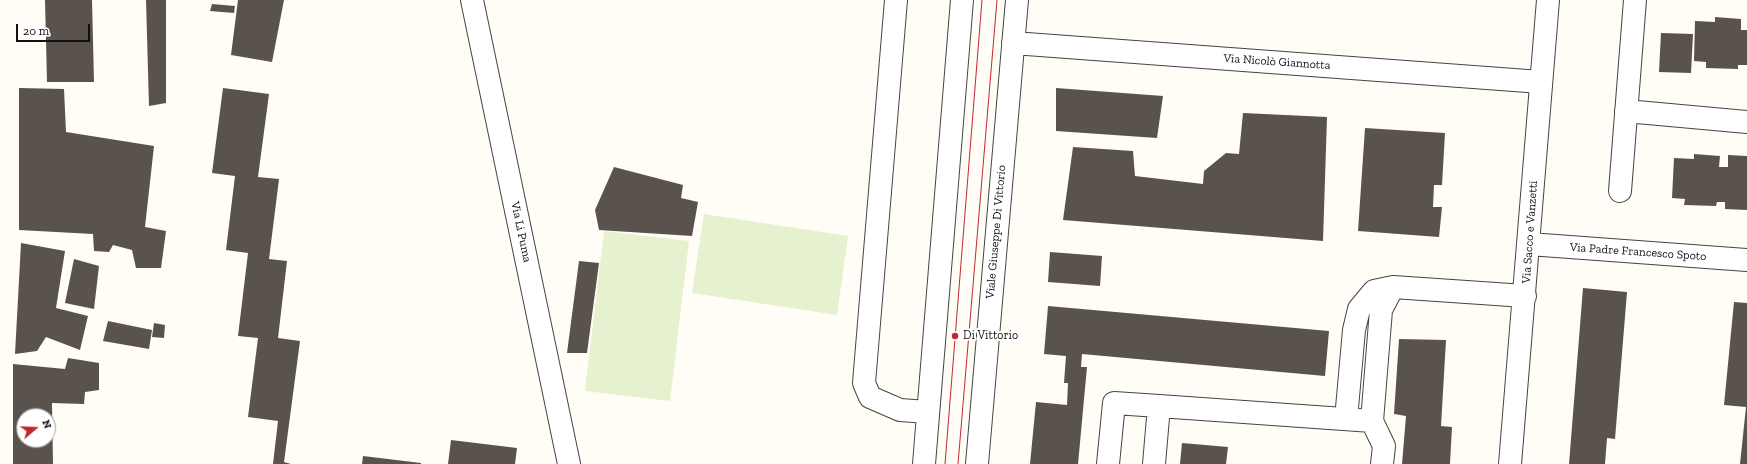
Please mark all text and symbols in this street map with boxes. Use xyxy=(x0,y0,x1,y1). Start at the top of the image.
scale bar xyxy=(18,16,92,42)
text: 20 m xyxy=(23,24,49,38)
street label: Via Nicolò Giannotta xyxy=(1223,51,1331,73)
street label: Viale Giuseppe Di Vittorio xyxy=(983,165,1009,299)
street label: Via Sacco e Vanzetti xyxy=(1519,180,1541,284)
street label: Via Li Puma xyxy=(508,200,534,264)
street label: Via Padre Francesco Spoto xyxy=(1569,240,1707,264)
place label: Di Vittorio xyxy=(963,329,1018,343)
marker: Di Vittorio xyxy=(950,331,960,341)
north arrow xyxy=(16,408,56,448)
text: N xyxy=(39,418,54,430)

